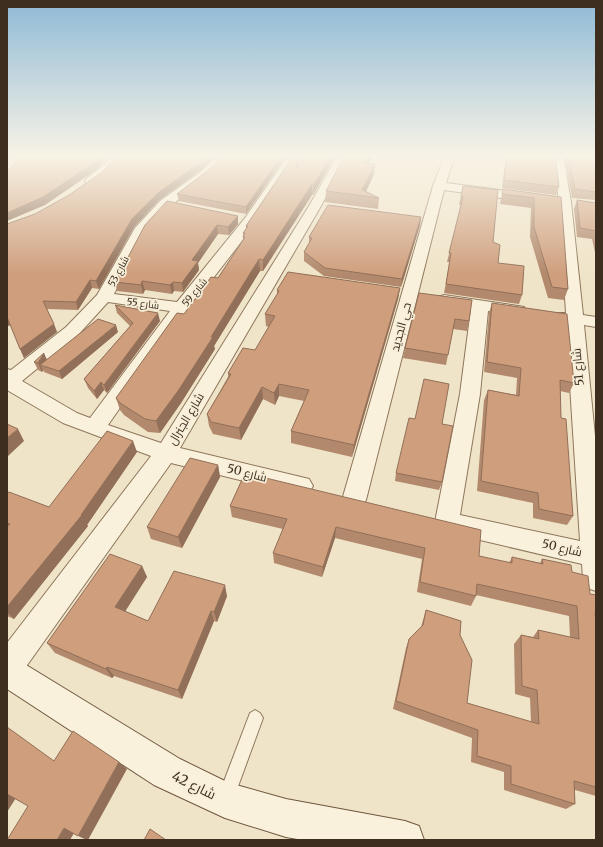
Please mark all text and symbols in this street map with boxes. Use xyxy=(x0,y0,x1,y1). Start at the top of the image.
street label: شارع 53 xyxy=(105,254,132,289)
street label: شارع 59 xyxy=(179,275,210,309)
street label: شارع 55 xyxy=(126,295,160,312)
street label: حي الجديد xyxy=(387,301,417,354)
street label: شارع 51 xyxy=(568,347,588,387)
street label: شارع الجنرال xyxy=(164,390,208,448)
street label: شارع 50 xyxy=(225,460,269,486)
street label: شارع 50 xyxy=(540,536,584,560)
street label: شارع 42 xyxy=(169,767,219,803)

